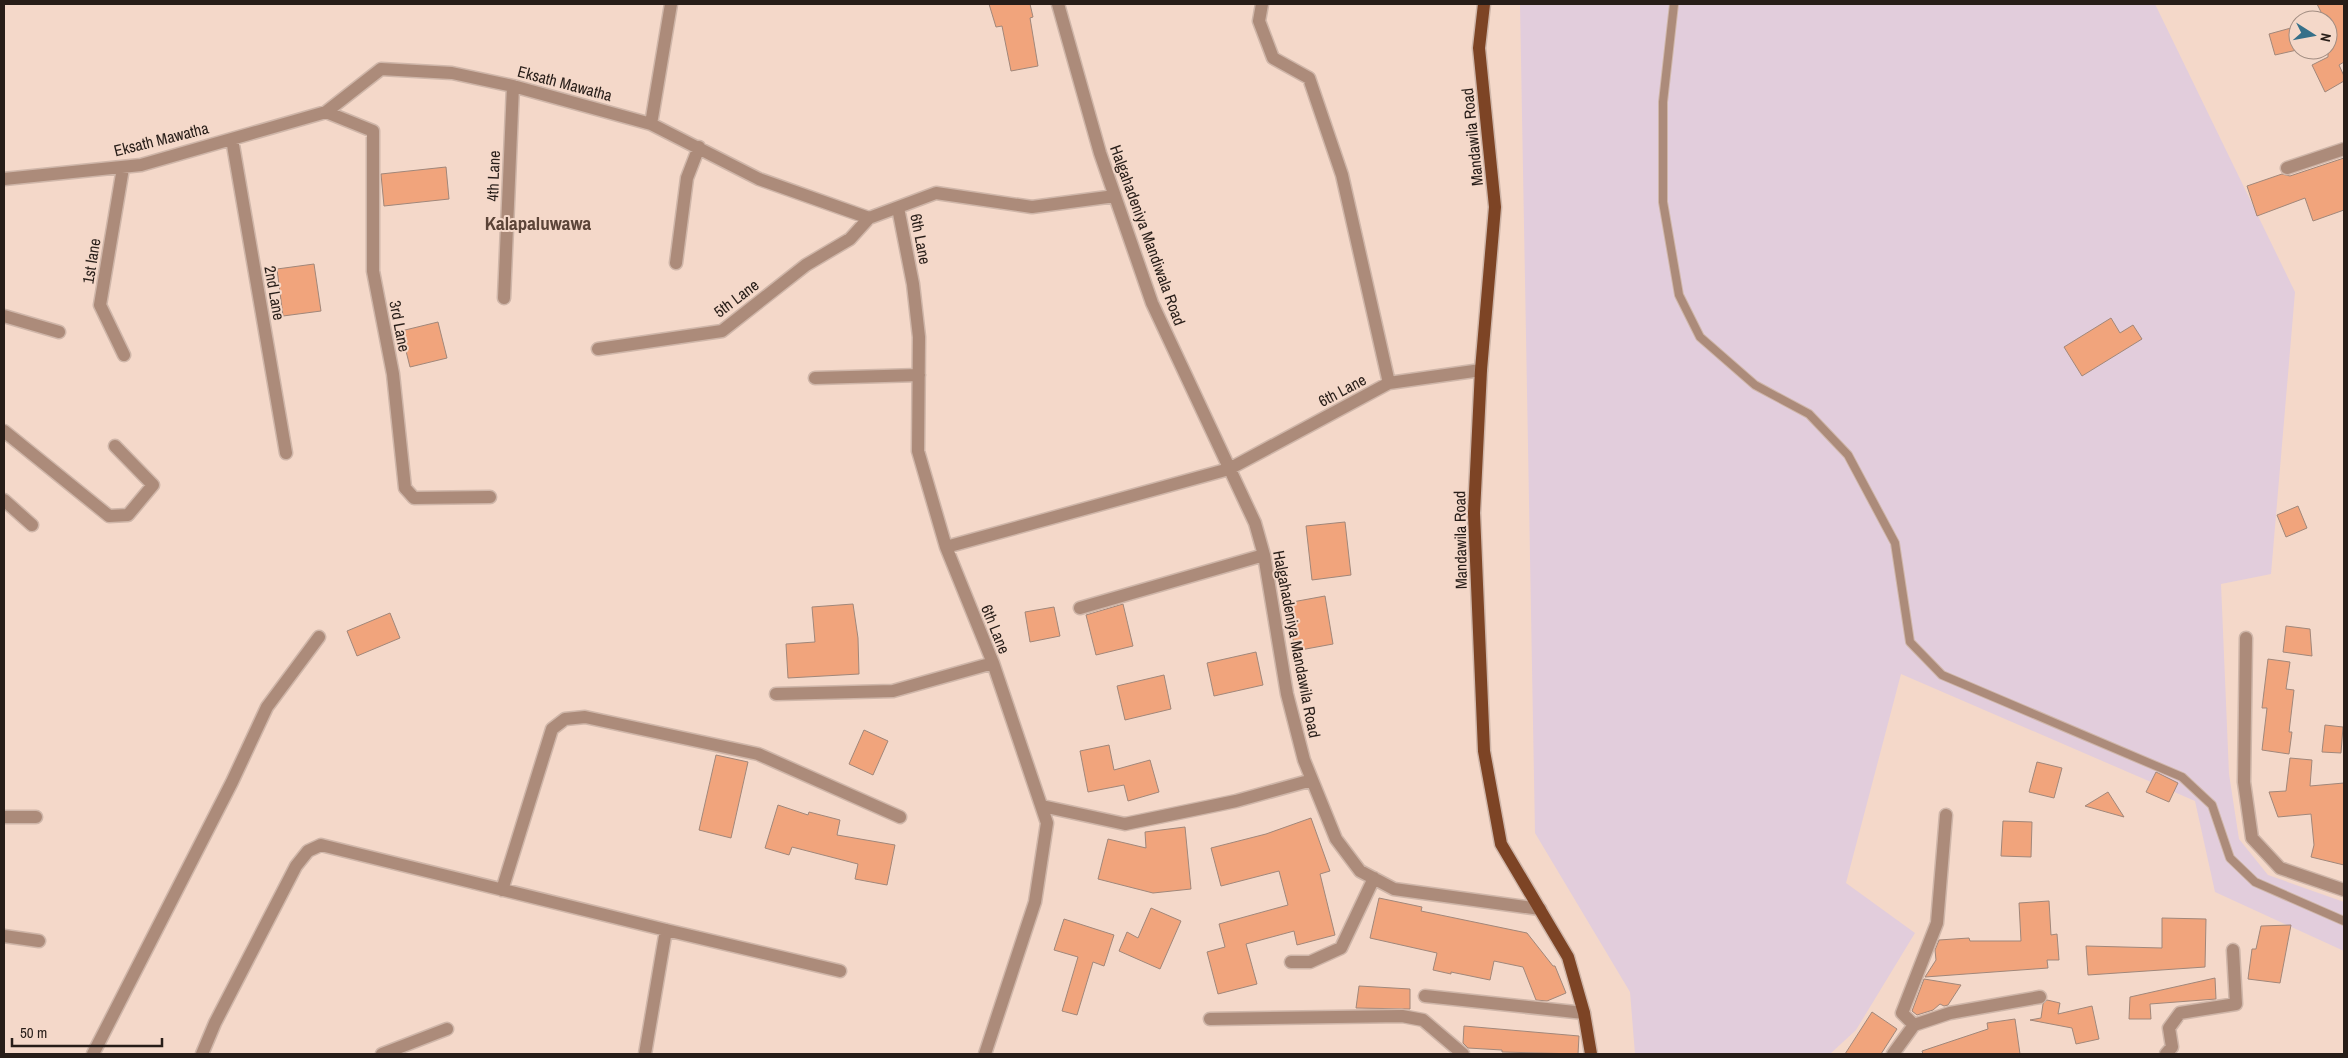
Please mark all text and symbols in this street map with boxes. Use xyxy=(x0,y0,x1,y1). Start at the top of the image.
north arrow xyxy=(2288,10,2338,60)
text: N xyxy=(2316,32,2335,43)
street label: Eksath Mawatha xyxy=(515,60,615,106)
street label: Mandawila Road xyxy=(1456,87,1488,187)
street label: Eksath Mawatha xyxy=(111,116,211,161)
street label: Halgahadeniya Mandiwala Road xyxy=(1105,142,1191,328)
street label: 4th Lane xyxy=(481,150,505,202)
district label: Kalapaluwawa xyxy=(485,210,592,236)
street label: 6th Lane xyxy=(905,212,937,266)
street label: 1st lane xyxy=(77,237,105,285)
street label: 2nd Lane xyxy=(259,264,291,322)
street label: 5th Lane xyxy=(709,274,763,322)
street label: 3rd Lane xyxy=(384,298,416,354)
street label: 6th Lane xyxy=(1314,368,1370,412)
street label: Mandawila Road xyxy=(1448,491,1472,589)
street label: Halgahadeniya Mandawila Road xyxy=(1268,548,1326,740)
street label: 6th Lane xyxy=(976,601,1016,657)
scale bar xyxy=(12,1016,162,1048)
text: 50 m xyxy=(20,1022,47,1043)

